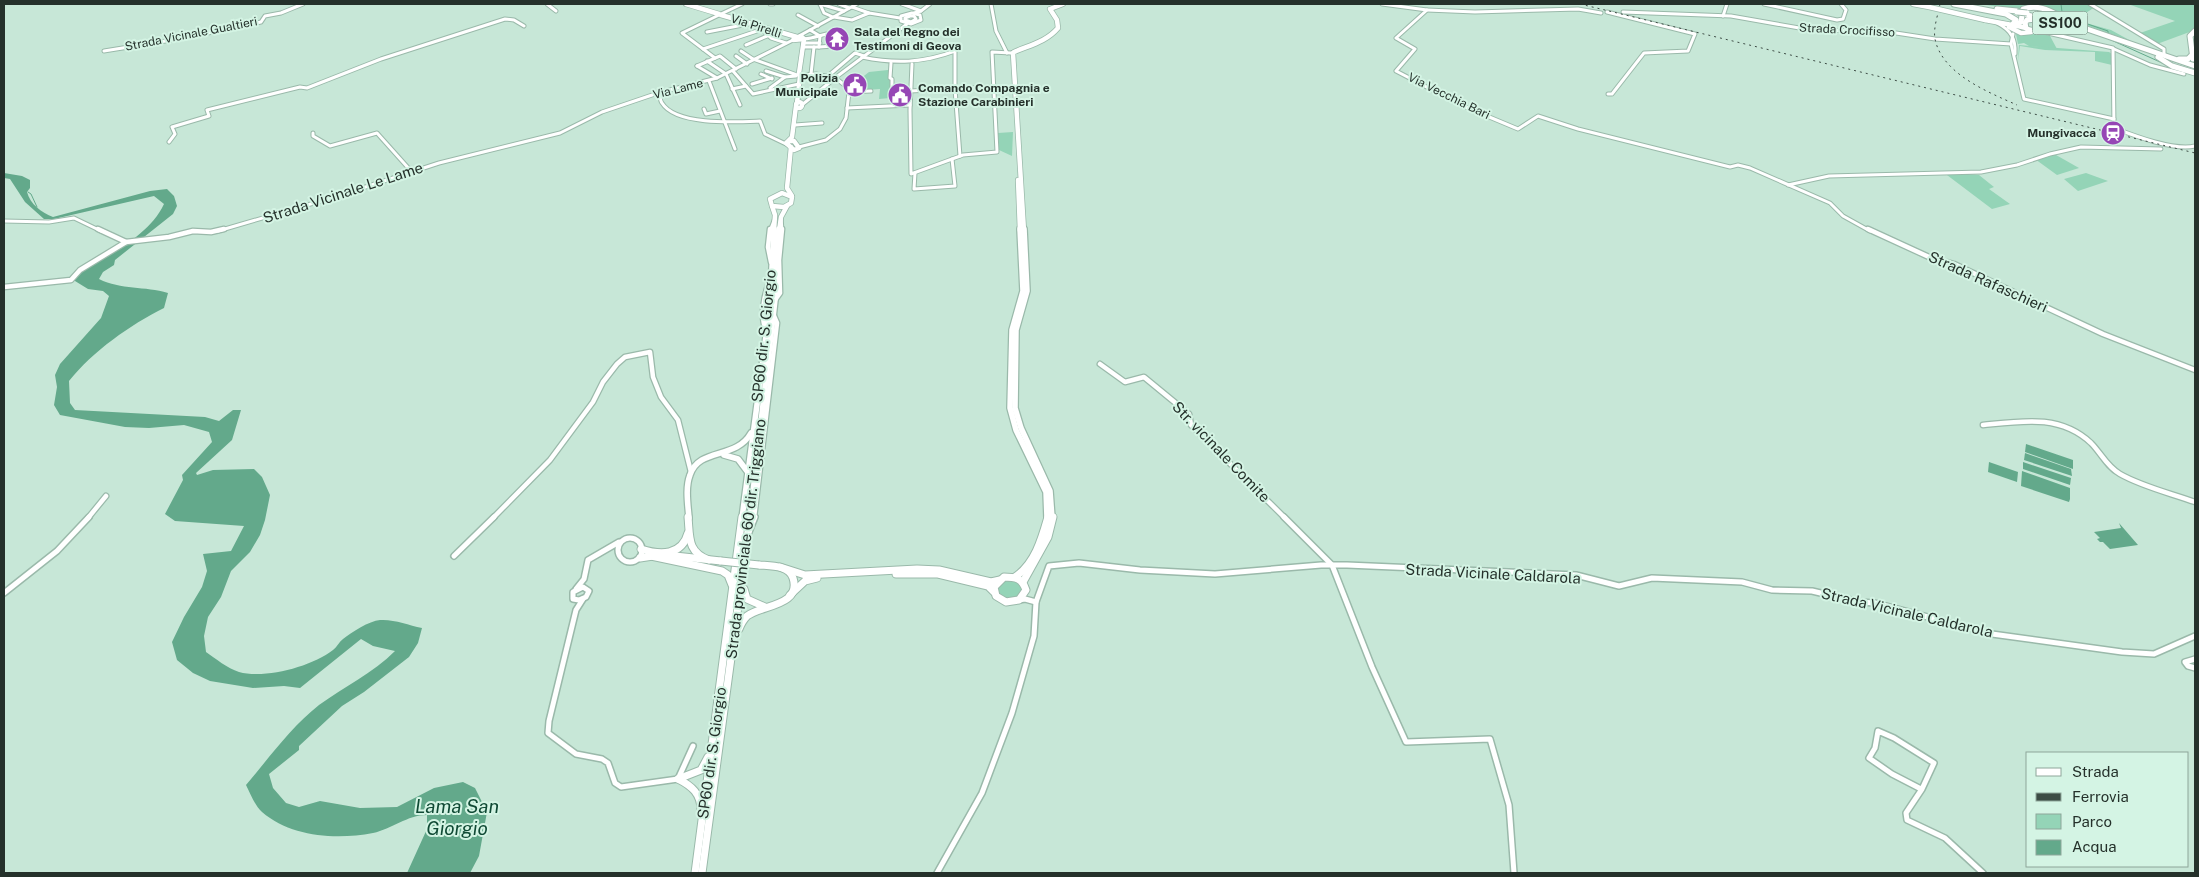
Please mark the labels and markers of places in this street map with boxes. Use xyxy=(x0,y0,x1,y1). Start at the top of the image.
place label: Sala del Regno dei Testimoni di Geova xyxy=(854,25,962,53)
temple icon: Sala del Regno dei Testimoni di Geova xyxy=(824,26,850,52)
place label: Polizia Municipale xyxy=(775,71,838,99)
public building icon: Polizia Municipale xyxy=(842,72,868,98)
place label: Comando Compagnia e Stazione Carabinieri xyxy=(918,81,1050,109)
public building icon: Comando Compagnia e Stazione Carabinieri xyxy=(887,82,913,108)
station icon: Mungivacca xyxy=(2100,120,2126,146)
place label: Mungivacca xyxy=(2027,126,2096,140)

